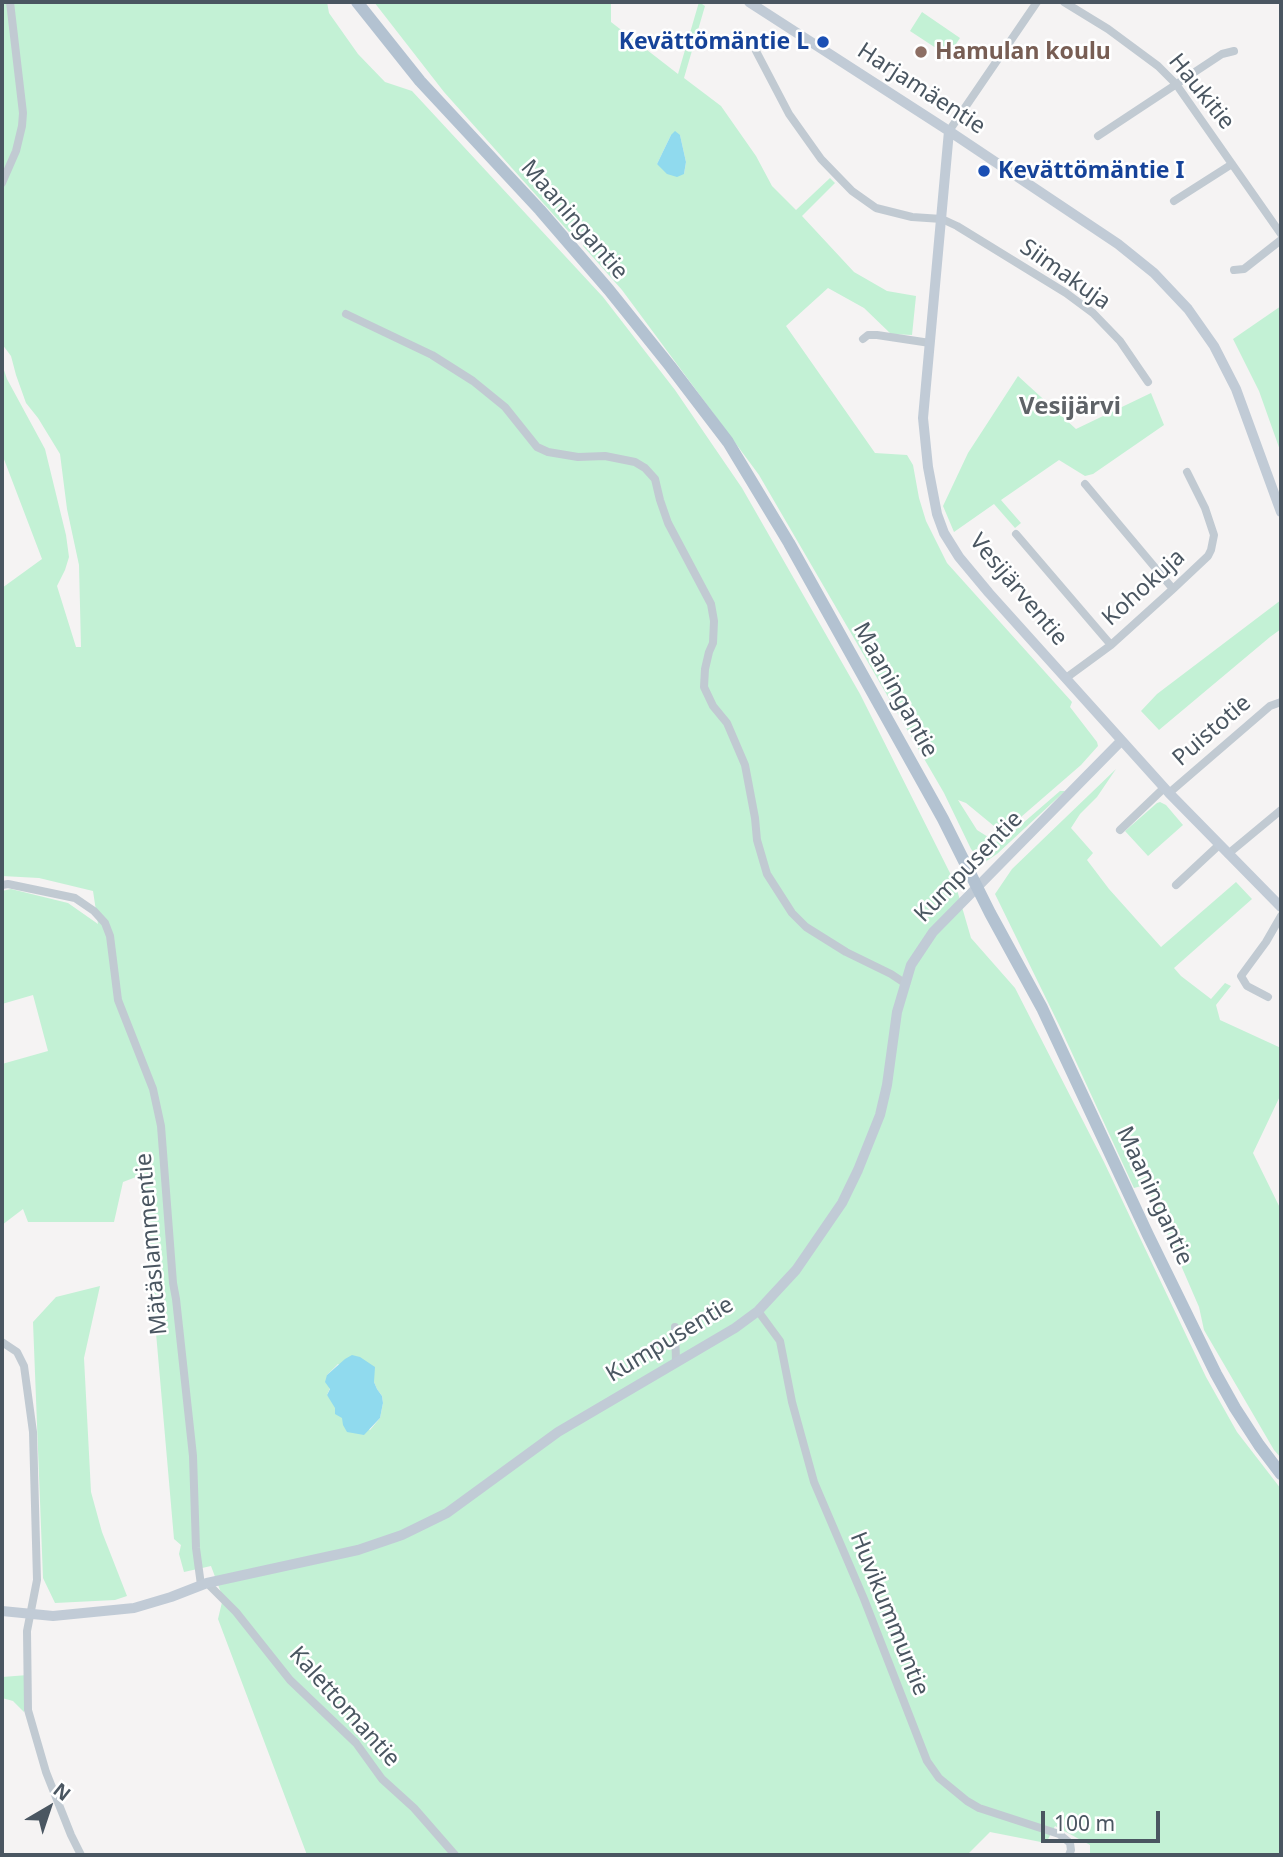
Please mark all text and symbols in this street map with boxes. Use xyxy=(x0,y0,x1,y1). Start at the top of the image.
place label: Kevättömäntie L xyxy=(619,28,809,56)
marker: Kevättömäntie L xyxy=(815,34,831,50)
street label: Harjamäentie xyxy=(852,37,990,141)
place label: Hamulan koulu xyxy=(935,38,1111,66)
marker: Hamulan koulu xyxy=(913,44,929,60)
street label: Haukitie xyxy=(1162,49,1240,135)
street label: Maaningantie xyxy=(515,155,633,285)
place label: Kevättömäntie I xyxy=(998,157,1184,185)
marker: Kevättömäntie I xyxy=(976,163,992,179)
street label: Siimakuja xyxy=(1014,234,1116,316)
district label: Vesijärvi xyxy=(1019,393,1121,421)
street label: Vesijärventie xyxy=(963,528,1073,652)
street label: Kohokuja xyxy=(1097,544,1191,632)
street label: Maaningantie xyxy=(847,618,943,762)
street label: Puistotie xyxy=(1167,690,1257,772)
street label: Kumpusentie xyxy=(909,806,1029,928)
street label: Maaningantie xyxy=(1110,1122,1198,1270)
street label: Mätäslammentie xyxy=(130,1152,174,1336)
street label: Kumpusentie xyxy=(601,1291,739,1389)
street label: Huvikummuntie xyxy=(844,1528,934,1700)
street label: Kalettomantie xyxy=(283,1641,405,1773)
north arrow xyxy=(14,1773,84,1843)
text: N xyxy=(48,1777,76,1807)
scale bar xyxy=(1045,1798,1164,1842)
text: 100 m xyxy=(1054,1809,1115,1837)

